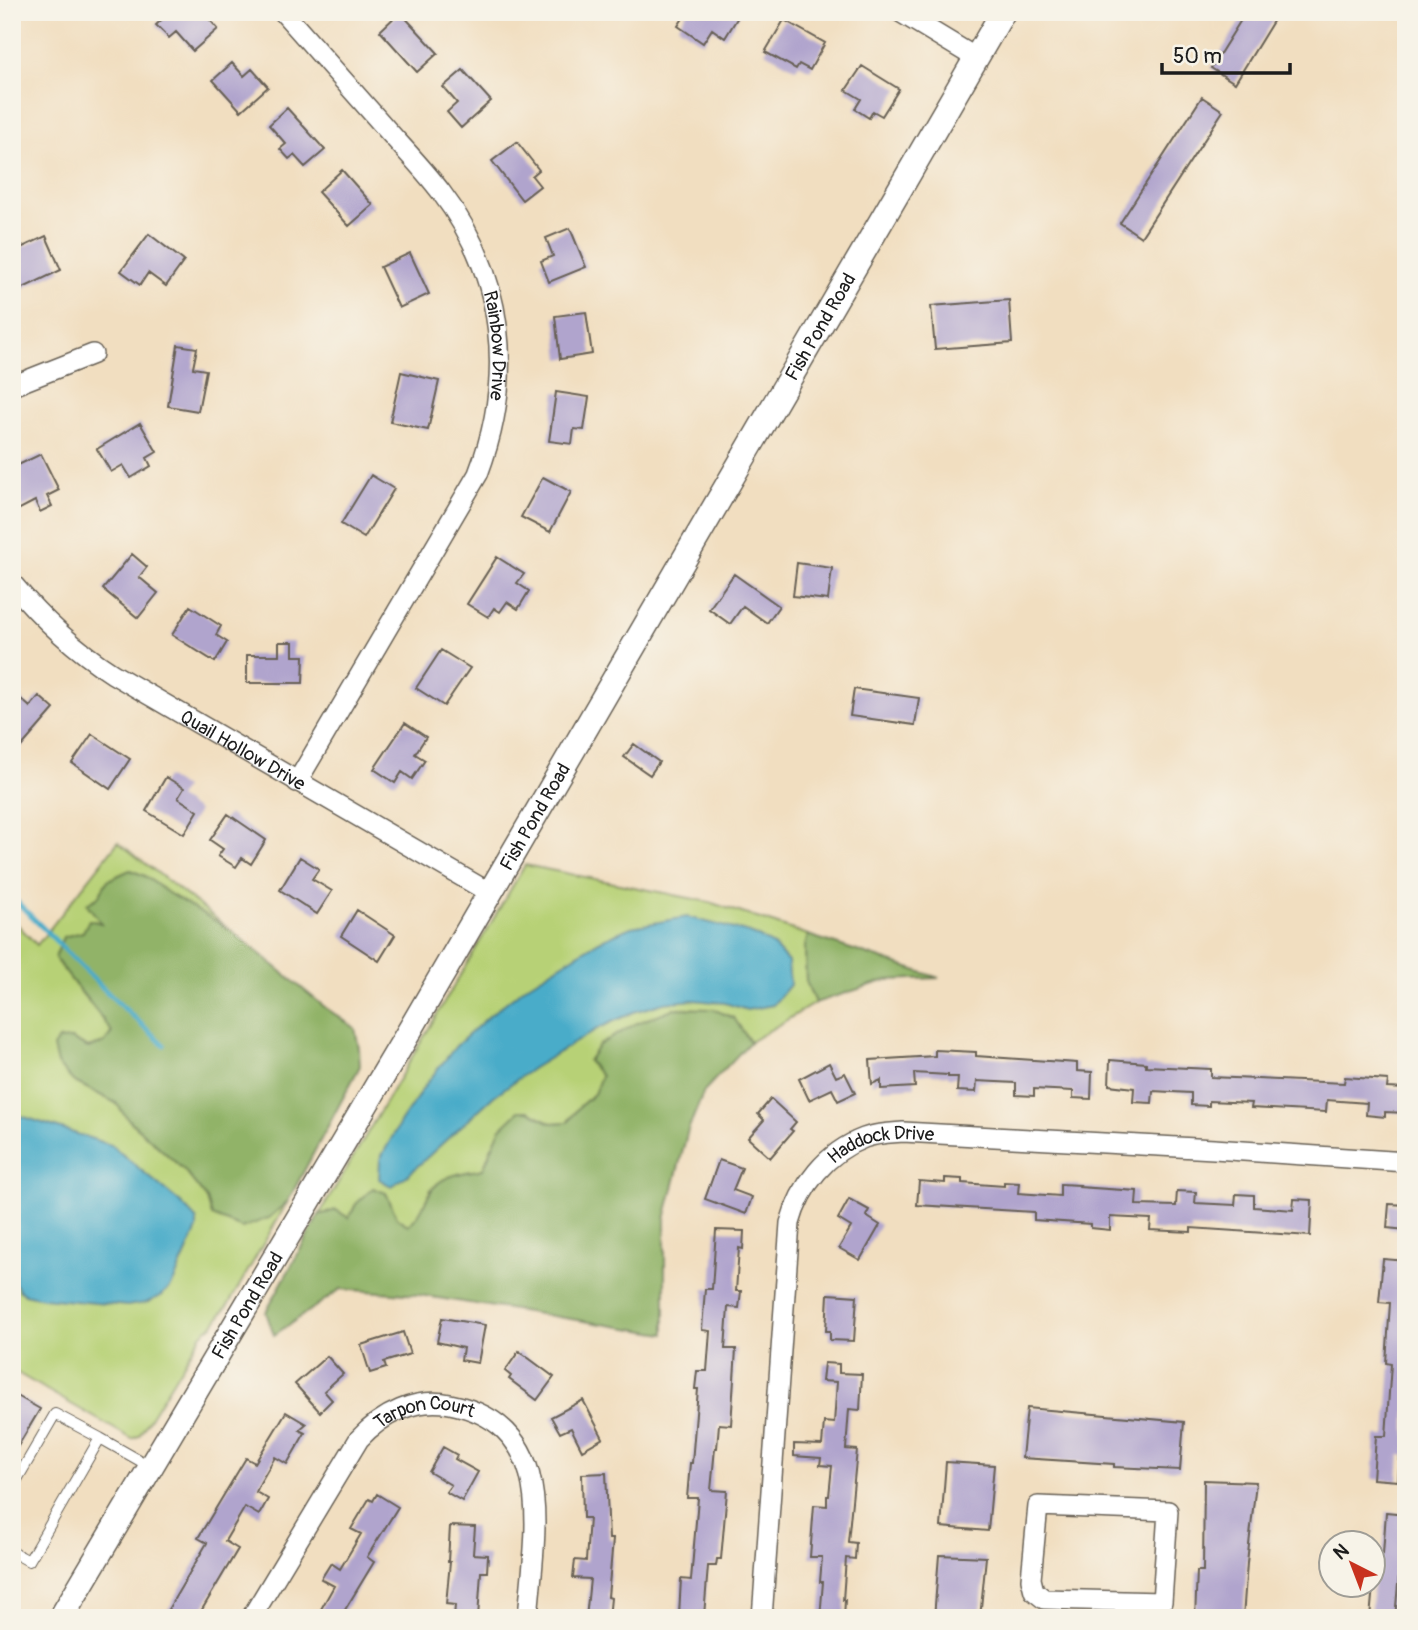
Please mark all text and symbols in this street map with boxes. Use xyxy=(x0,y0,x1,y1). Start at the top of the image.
scale bar xyxy=(1162,32,1290,76)
text: 50 m xyxy=(1173,43,1222,70)
street label: Fish Pond Road xyxy=(780,269,861,385)
street label: Rainbow Drive xyxy=(478,288,510,403)
street label: Quail Hollow Drive xyxy=(176,705,310,797)
street label: Fish Pond Road xyxy=(495,759,576,875)
street label: Haddock Drive xyxy=(823,1121,936,1169)
street label: Fish Pond Road xyxy=(207,1248,289,1363)
street label: Tarpon Court xyxy=(369,1391,479,1434)
north arrow xyxy=(1316,1528,1386,1598)
text: N xyxy=(1328,1539,1354,1565)

